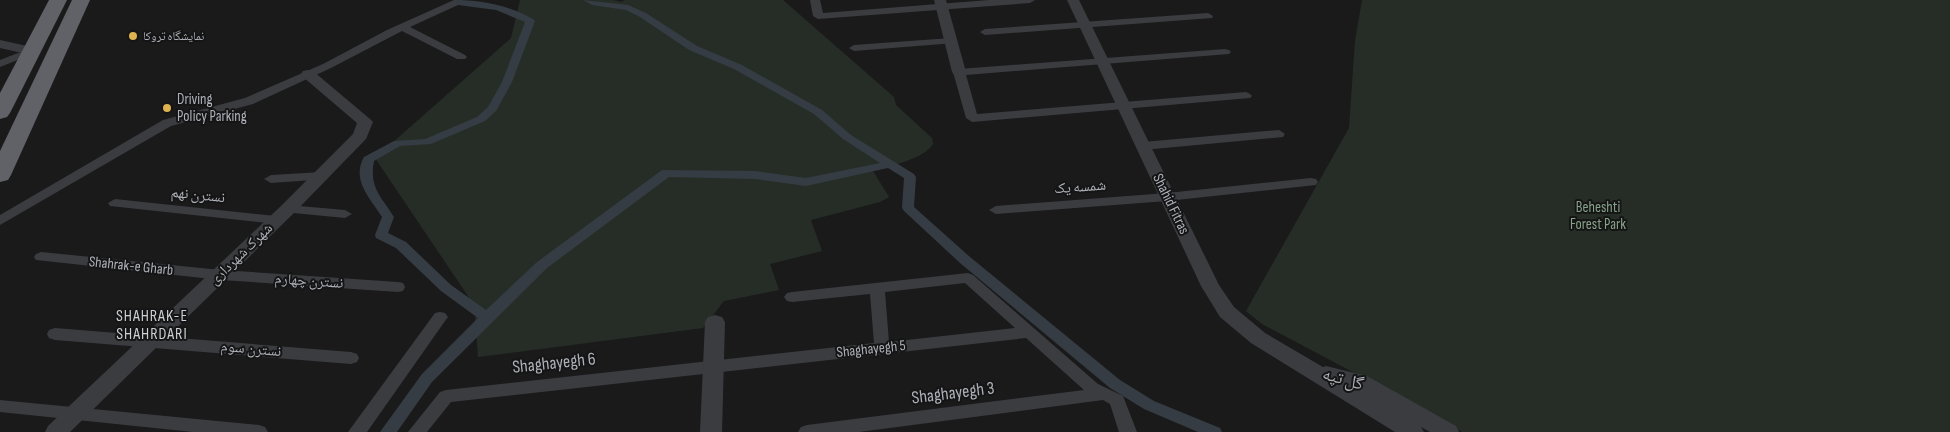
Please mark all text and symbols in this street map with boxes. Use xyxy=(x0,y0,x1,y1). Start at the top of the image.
place label: نمایشگاه تروکا xyxy=(143,29,204,44)
marker: نمایشگاه تروکا xyxy=(127,30,139,42)
place label: Driving Policy Parking xyxy=(177,90,247,126)
marker: Driving Policy Parking xyxy=(161,102,173,114)
street label: Shahid Fitras xyxy=(1148,171,1194,237)
street label: شمسه یک xyxy=(1053,176,1107,198)
street label: نسترن نهم xyxy=(170,183,226,207)
park label: Beheshti Forest Park xyxy=(1570,198,1626,234)
street label: شهرک شهرداری xyxy=(205,219,277,289)
street label: Shahrak-e Gharb xyxy=(88,252,174,280)
street label: نسترن چهارم xyxy=(274,269,344,293)
district label: SHAHRAK-E SHAHRDARI xyxy=(116,307,188,344)
street label: Shaghayegh 5 xyxy=(836,336,906,362)
street label: نسترن سوم xyxy=(220,337,282,361)
street label: Shaghayegh 6 xyxy=(511,348,597,378)
street label: گل تپه xyxy=(1320,363,1366,395)
street label: Shaghayegh 3 xyxy=(910,377,996,409)

